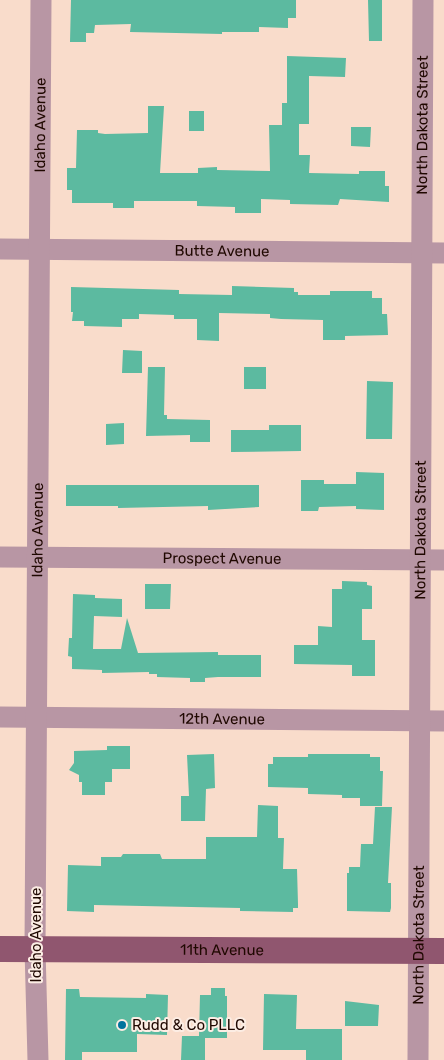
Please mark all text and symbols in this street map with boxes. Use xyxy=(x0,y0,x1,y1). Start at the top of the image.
street label: North Dakota Street xyxy=(413,55,432,195)
street label: Idaho Avenue xyxy=(31,78,50,173)
street label: Butte Avenue xyxy=(174,242,270,260)
street label: North Dakota Street xyxy=(411,460,430,600)
street label: Idaho Avenue xyxy=(28,483,47,578)
street label: Prospect Avenue xyxy=(163,549,281,568)
street label: 12th Avenue xyxy=(179,710,265,728)
street label: North Dakota Street xyxy=(409,865,428,1005)
street label: Idaho Avenue xyxy=(27,888,45,982)
street label: 11th Avenue xyxy=(180,941,264,959)
place label: Rudd & Co PLLC xyxy=(132,1016,245,1034)
marker: Rudd & Co PLLC xyxy=(116,1019,128,1031)

